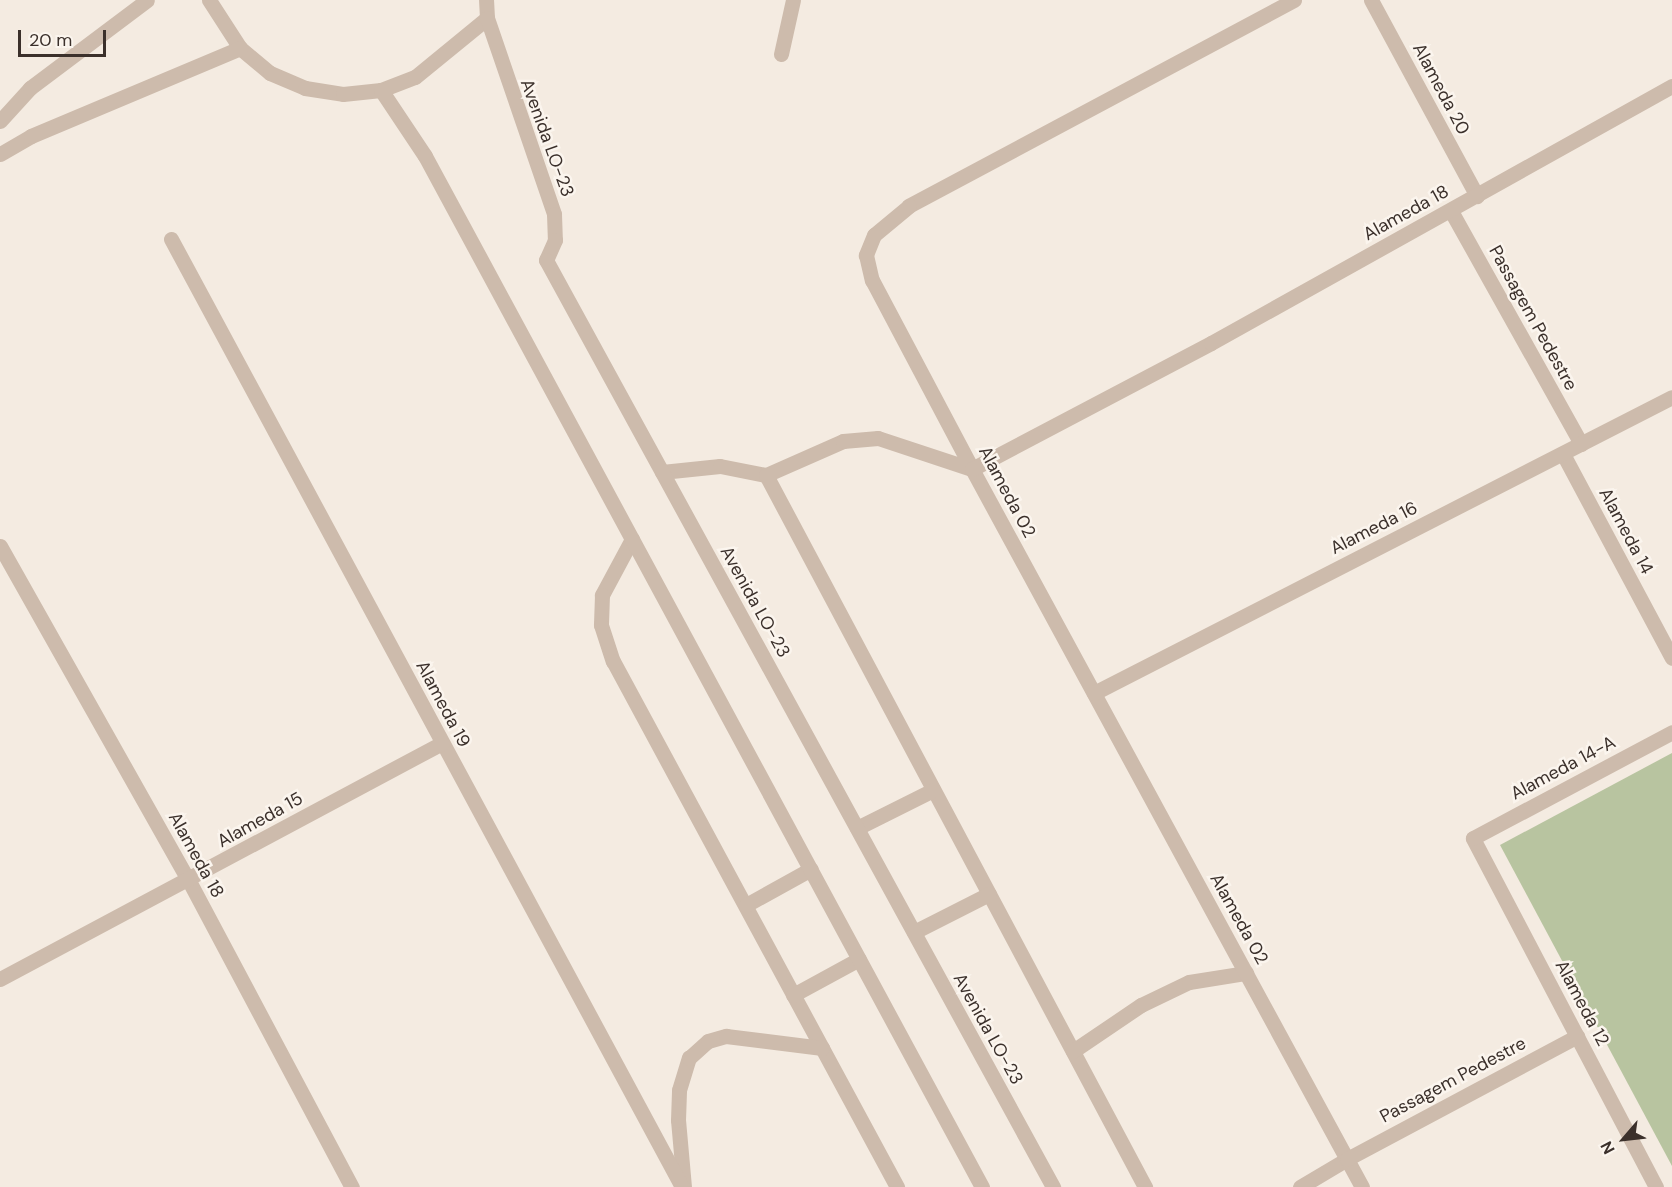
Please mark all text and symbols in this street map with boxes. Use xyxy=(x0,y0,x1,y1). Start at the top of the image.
scale bar xyxy=(21,18,110,56)
text: 20 m xyxy=(29,28,72,52)
street label: Alameda 20 xyxy=(1408,40,1474,138)
street label: Avenida LO-23 xyxy=(516,76,578,200)
street label: Alameda 18 xyxy=(1359,181,1453,245)
street label: Passagem Pedestre xyxy=(1484,242,1582,394)
street label: Alameda 02 xyxy=(974,443,1040,541)
street label: Alameda 14 xyxy=(1594,484,1658,578)
street label: Alameda 16 xyxy=(1327,497,1421,559)
street label: Avenida LO-23 xyxy=(716,543,794,661)
street label: Alameda 19 xyxy=(411,657,475,751)
street label: Alameda 14-A xyxy=(1507,731,1619,805)
street label: Alameda 15 xyxy=(213,788,307,852)
street label: Alameda 18 xyxy=(164,808,228,902)
street label: Alameda 02 xyxy=(1205,870,1273,968)
street label: Alameda 12 xyxy=(1550,956,1614,1050)
street label: Avenida LO-23 xyxy=(949,970,1027,1088)
street label: Passagem Pedestre xyxy=(1376,1032,1530,1128)
north arrow xyxy=(1594,1109,1654,1169)
text: N xyxy=(1596,1138,1620,1158)

